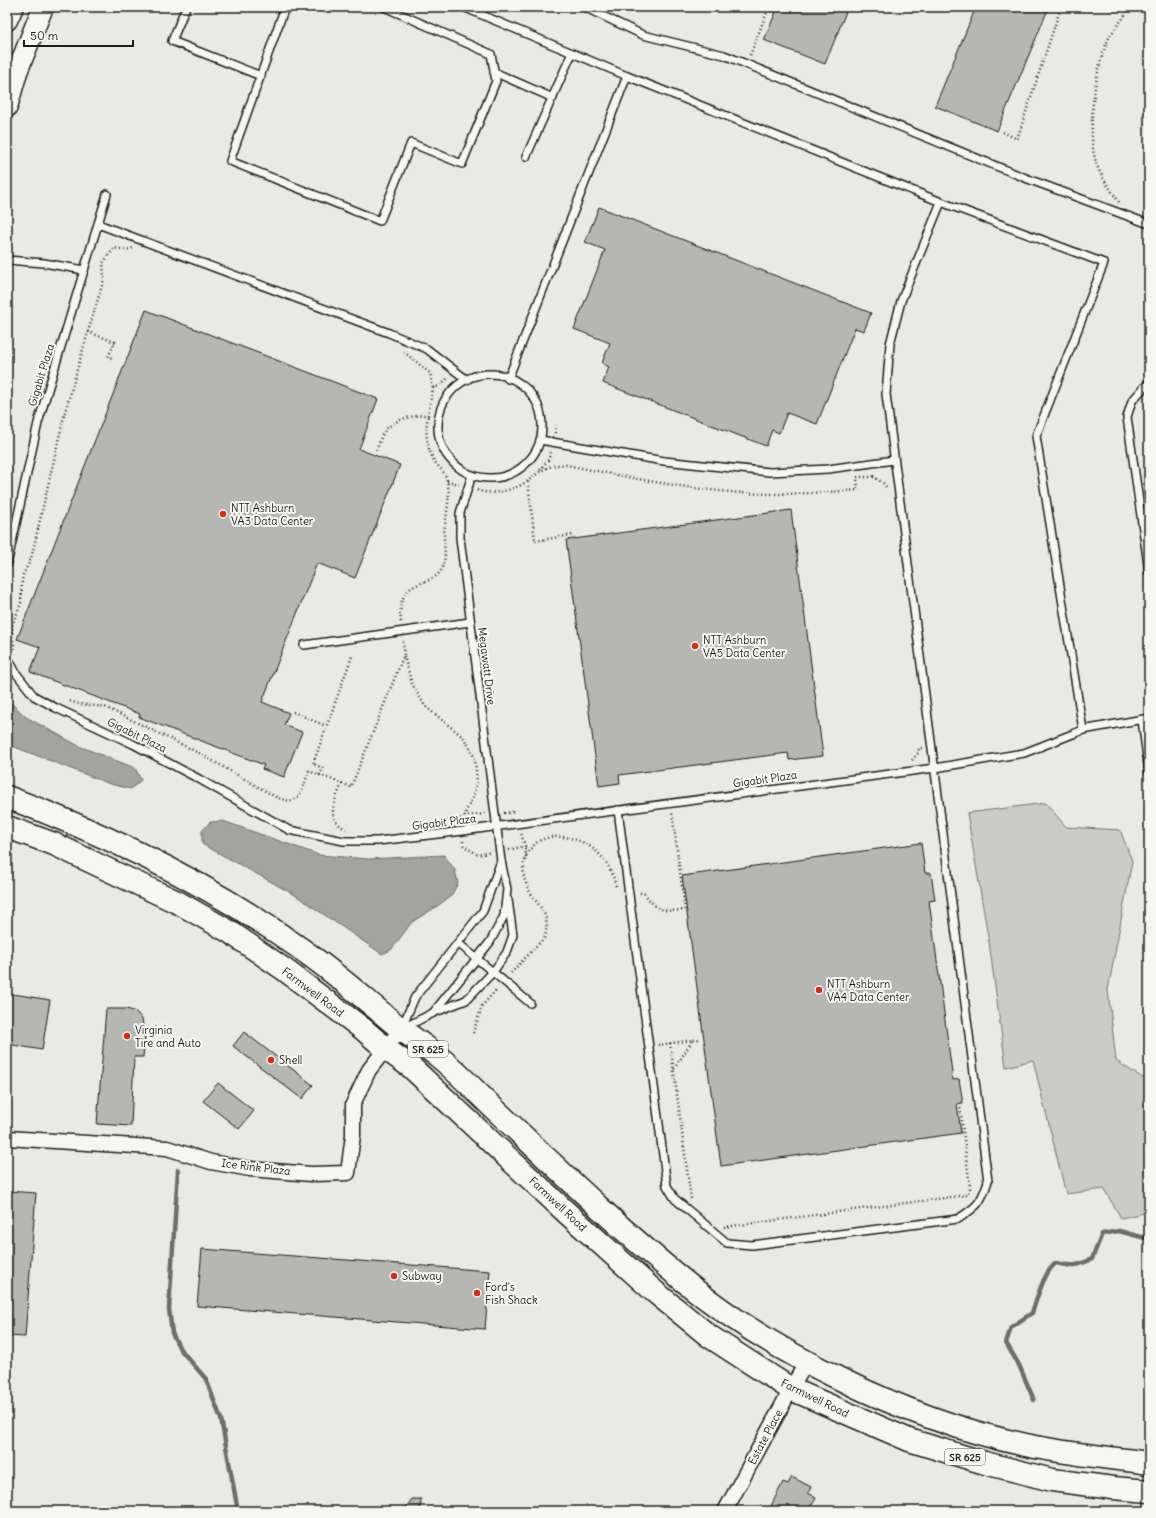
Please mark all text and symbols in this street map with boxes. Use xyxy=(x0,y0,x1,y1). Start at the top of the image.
scale bar xyxy=(24,22,133,48)
text: 50 m xyxy=(30,28,59,43)
street label: Gigabit Plaza xyxy=(25,342,57,408)
place label: NTT Ashburn VA3 Data Center xyxy=(231,501,314,528)
marker: NTT Ashburn VA3 Data Center xyxy=(218,509,228,519)
street label: Megawatt Drive xyxy=(475,626,499,706)
place label: NTT Ashburn VA5 Data Center xyxy=(703,633,786,660)
marker: NTT Ashburn VA5 Data Center xyxy=(690,641,700,651)
street label: Gigabit Plaza xyxy=(105,715,169,755)
street label: Gigabit Plaza xyxy=(732,768,798,790)
street label: Gigabit Plaza xyxy=(411,811,477,833)
street label: Farmwell Road xyxy=(279,964,347,1020)
place label: NTT Ashburn VA4 Data Center xyxy=(827,977,910,1004)
marker: NTT Ashburn VA4 Data Center xyxy=(814,985,824,995)
place label: Virginia Tire and Auto xyxy=(135,1023,201,1050)
marker: Virginia Tire and Auto xyxy=(122,1031,132,1041)
road number: SR 625 xyxy=(408,1041,448,1057)
place label: Shell xyxy=(279,1053,302,1067)
marker: Shell xyxy=(266,1055,276,1065)
street label: Ice Rink Plaza xyxy=(221,1156,291,1178)
street label: Farmwell Road xyxy=(526,1174,590,1235)
place label: Subway xyxy=(402,1269,442,1283)
marker: Subway xyxy=(389,1271,399,1281)
place label: Ford's Fish Shack xyxy=(485,1280,538,1307)
marker: Ford's Fish Shack xyxy=(472,1288,482,1298)
street label: Farmwell Road xyxy=(779,1375,852,1421)
street label: Estate Place xyxy=(745,1407,785,1467)
road number: SR 625 xyxy=(945,1449,985,1465)

